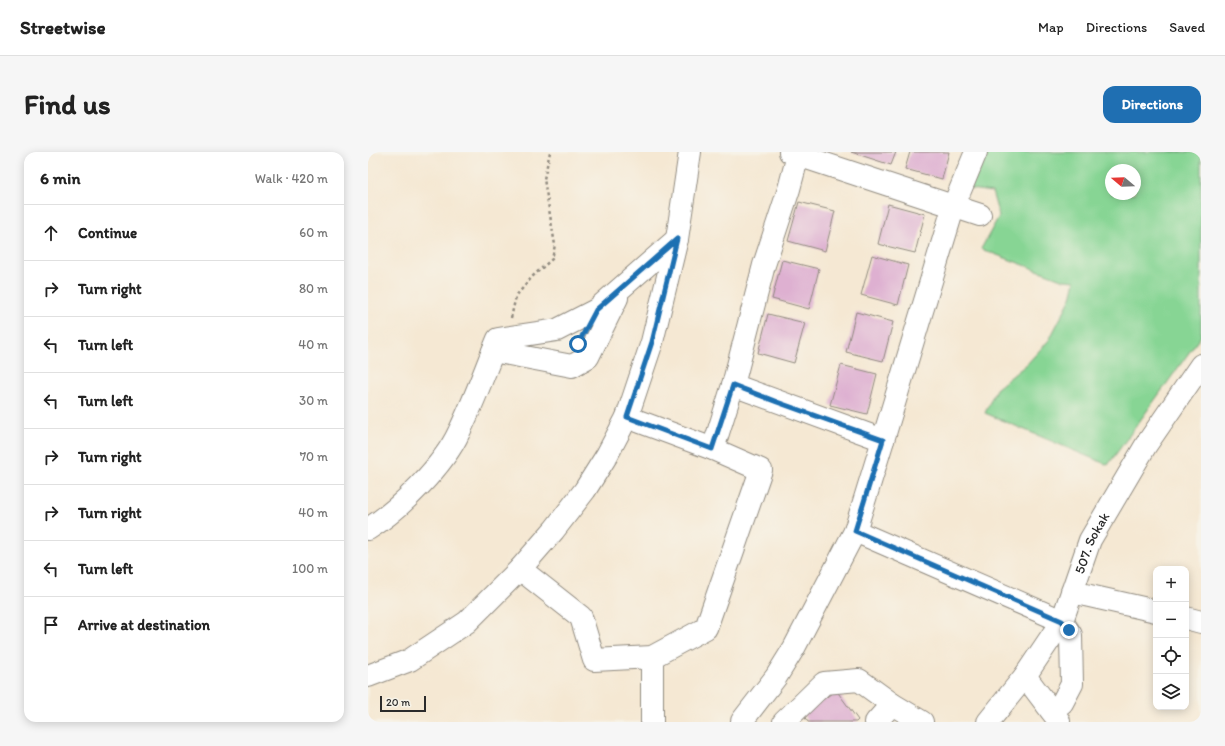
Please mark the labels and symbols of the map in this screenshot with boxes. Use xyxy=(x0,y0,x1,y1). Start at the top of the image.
north arrow xyxy=(1105,164,1141,200)
route start xyxy=(569,335,587,353)
street label: 507. Sokak xyxy=(1071,509,1113,576)
route end xyxy=(1060,621,1078,639)
scale bar xyxy=(380,694,426,713)

